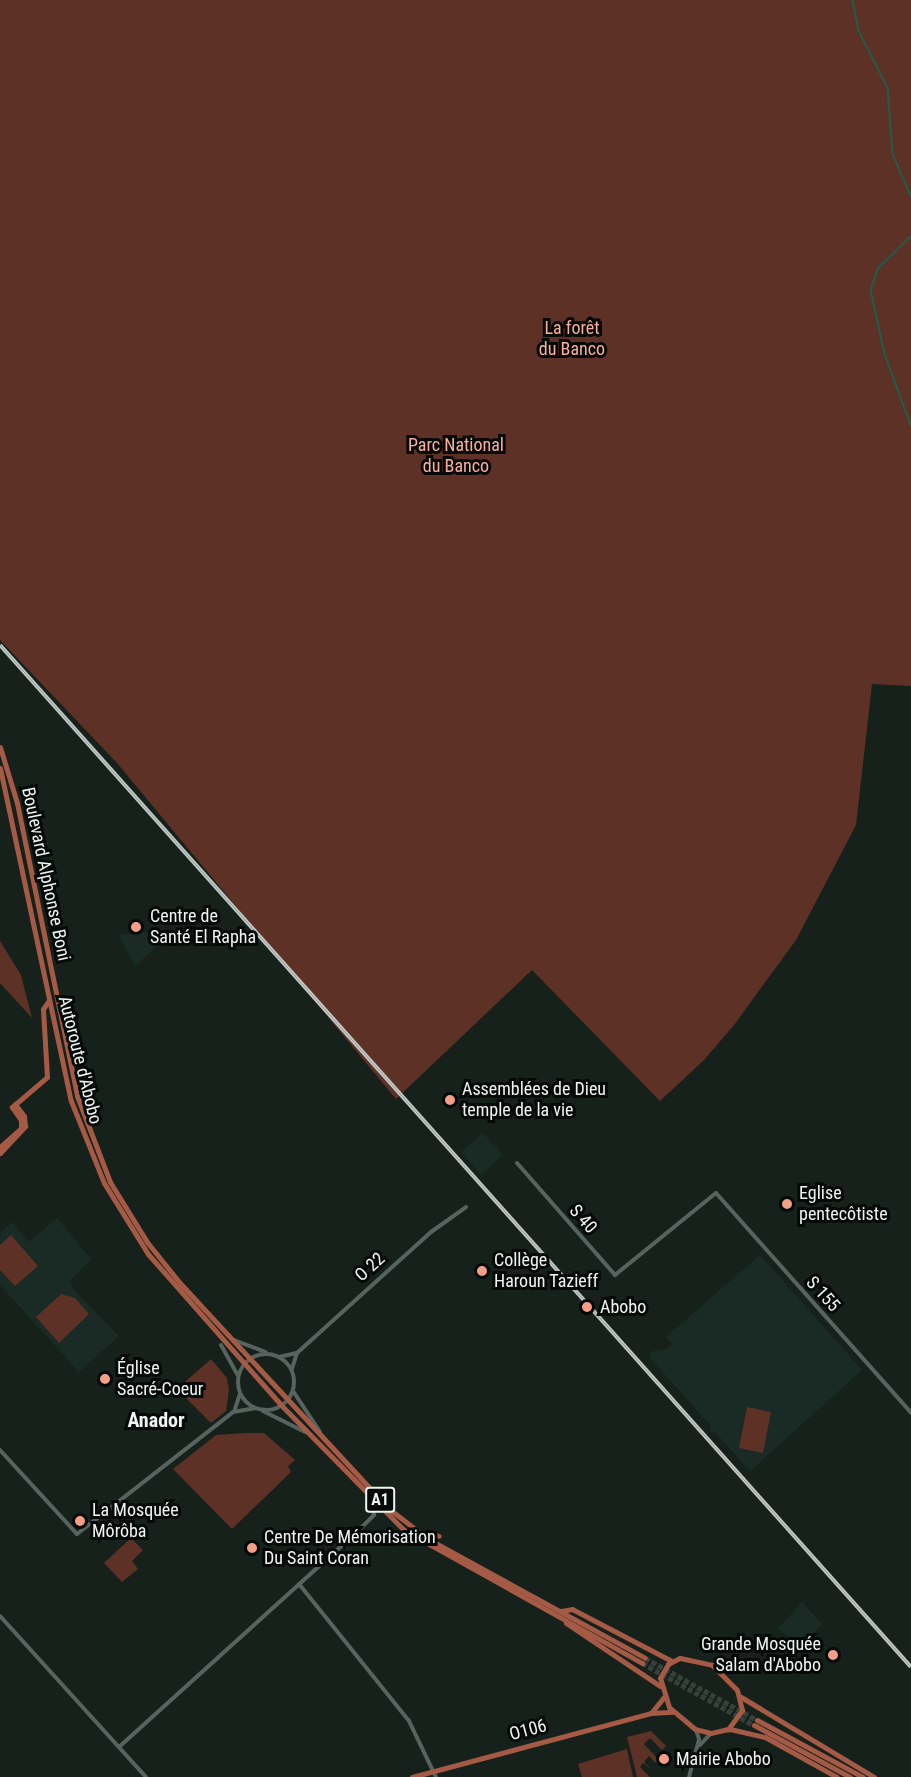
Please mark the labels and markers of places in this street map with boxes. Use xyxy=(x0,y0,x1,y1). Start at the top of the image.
place label: Centre de Santé El Rapha xyxy=(150,906,256,948)
marker: Centre de Santé El Rapha xyxy=(127,918,145,936)
place label: Assemblées de Dieu temple de la vie xyxy=(462,1079,606,1122)
marker: Assemblées de Dieu temple de la vie xyxy=(443,1093,457,1107)
place label: Eglise pentecôtiste xyxy=(799,1183,888,1226)
marker: Eglise pentecôtiste xyxy=(780,1197,794,1211)
place label: Collège Haroun Tazieff xyxy=(494,1250,599,1292)
marker: Collège Haroun Tazieff xyxy=(475,1264,489,1278)
place label: Abobo xyxy=(600,1296,646,1318)
marker: Abobo xyxy=(578,1298,596,1316)
place label: Église Sacré-Coeur xyxy=(117,1358,203,1400)
marker: Église Sacré-Coeur xyxy=(98,1372,112,1386)
place label: La Mosquée Môrôba xyxy=(92,1500,179,1543)
marker: La Mosquée Môrôba xyxy=(73,1514,87,1528)
place label: Centre De Mémorisation Du Saint Coran xyxy=(264,1527,436,1570)
marker: Centre De Mémorisation Du Saint Coran xyxy=(245,1541,259,1555)
place label: Grande Mosquée Salam d'Abobo xyxy=(701,1634,821,1676)
marker: Grande Mosquée Salam d'Abobo xyxy=(826,1648,840,1662)
place label: Mairie Abobo xyxy=(676,1748,771,1770)
marker: Mairie Abobo xyxy=(657,1752,671,1766)

